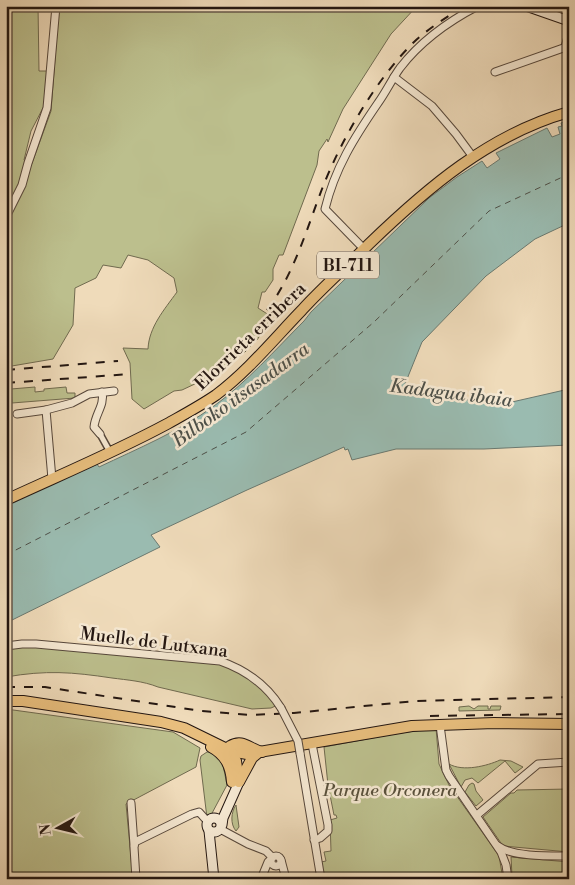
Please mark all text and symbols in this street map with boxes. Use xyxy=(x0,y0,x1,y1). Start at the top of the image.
road number: BI-711 xyxy=(317,252,379,278)
street label: Elorrieta erribera xyxy=(190,277,312,395)
water label: Bilboko itsasadarra xyxy=(167,337,314,453)
water label: Kadagua ibaia xyxy=(388,374,514,412)
street label: Muelle de Lutxana xyxy=(79,622,230,663)
park label: Parque Orconera xyxy=(322,779,458,802)
north arrow xyxy=(32,802,82,852)
text: N xyxy=(36,823,56,836)

